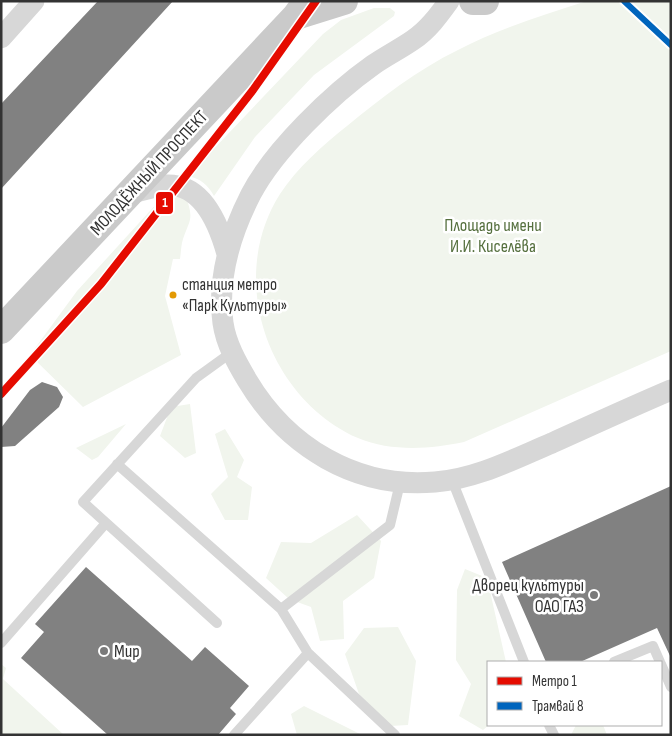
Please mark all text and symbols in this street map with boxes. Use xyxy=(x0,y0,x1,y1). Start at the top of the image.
street label: МОЛОДЁЖНЫЙ ПРОСПЕКТ xyxy=(86,106,212,240)
line badge: 1 xyxy=(155,191,174,215)
text: 1 xyxy=(162,194,168,211)
park label: Площадь имени И.И. Киселёва xyxy=(444,215,542,257)
place label: станция метро «Парк Культуры» xyxy=(182,275,287,316)
marker: станция метро «Парк Культуры» xyxy=(168,290,178,300)
place label: Дворец культуры ОАО ГАЗ xyxy=(472,575,584,617)
marker: Дворец культуры ОАО ГАЗ xyxy=(588,589,600,601)
place label: Мир xyxy=(114,641,140,662)
marker: Мир xyxy=(98,645,110,657)
legend xyxy=(487,661,662,726)
text: Метро 1 xyxy=(532,672,577,691)
text: Трамвай 8 xyxy=(532,697,584,716)

